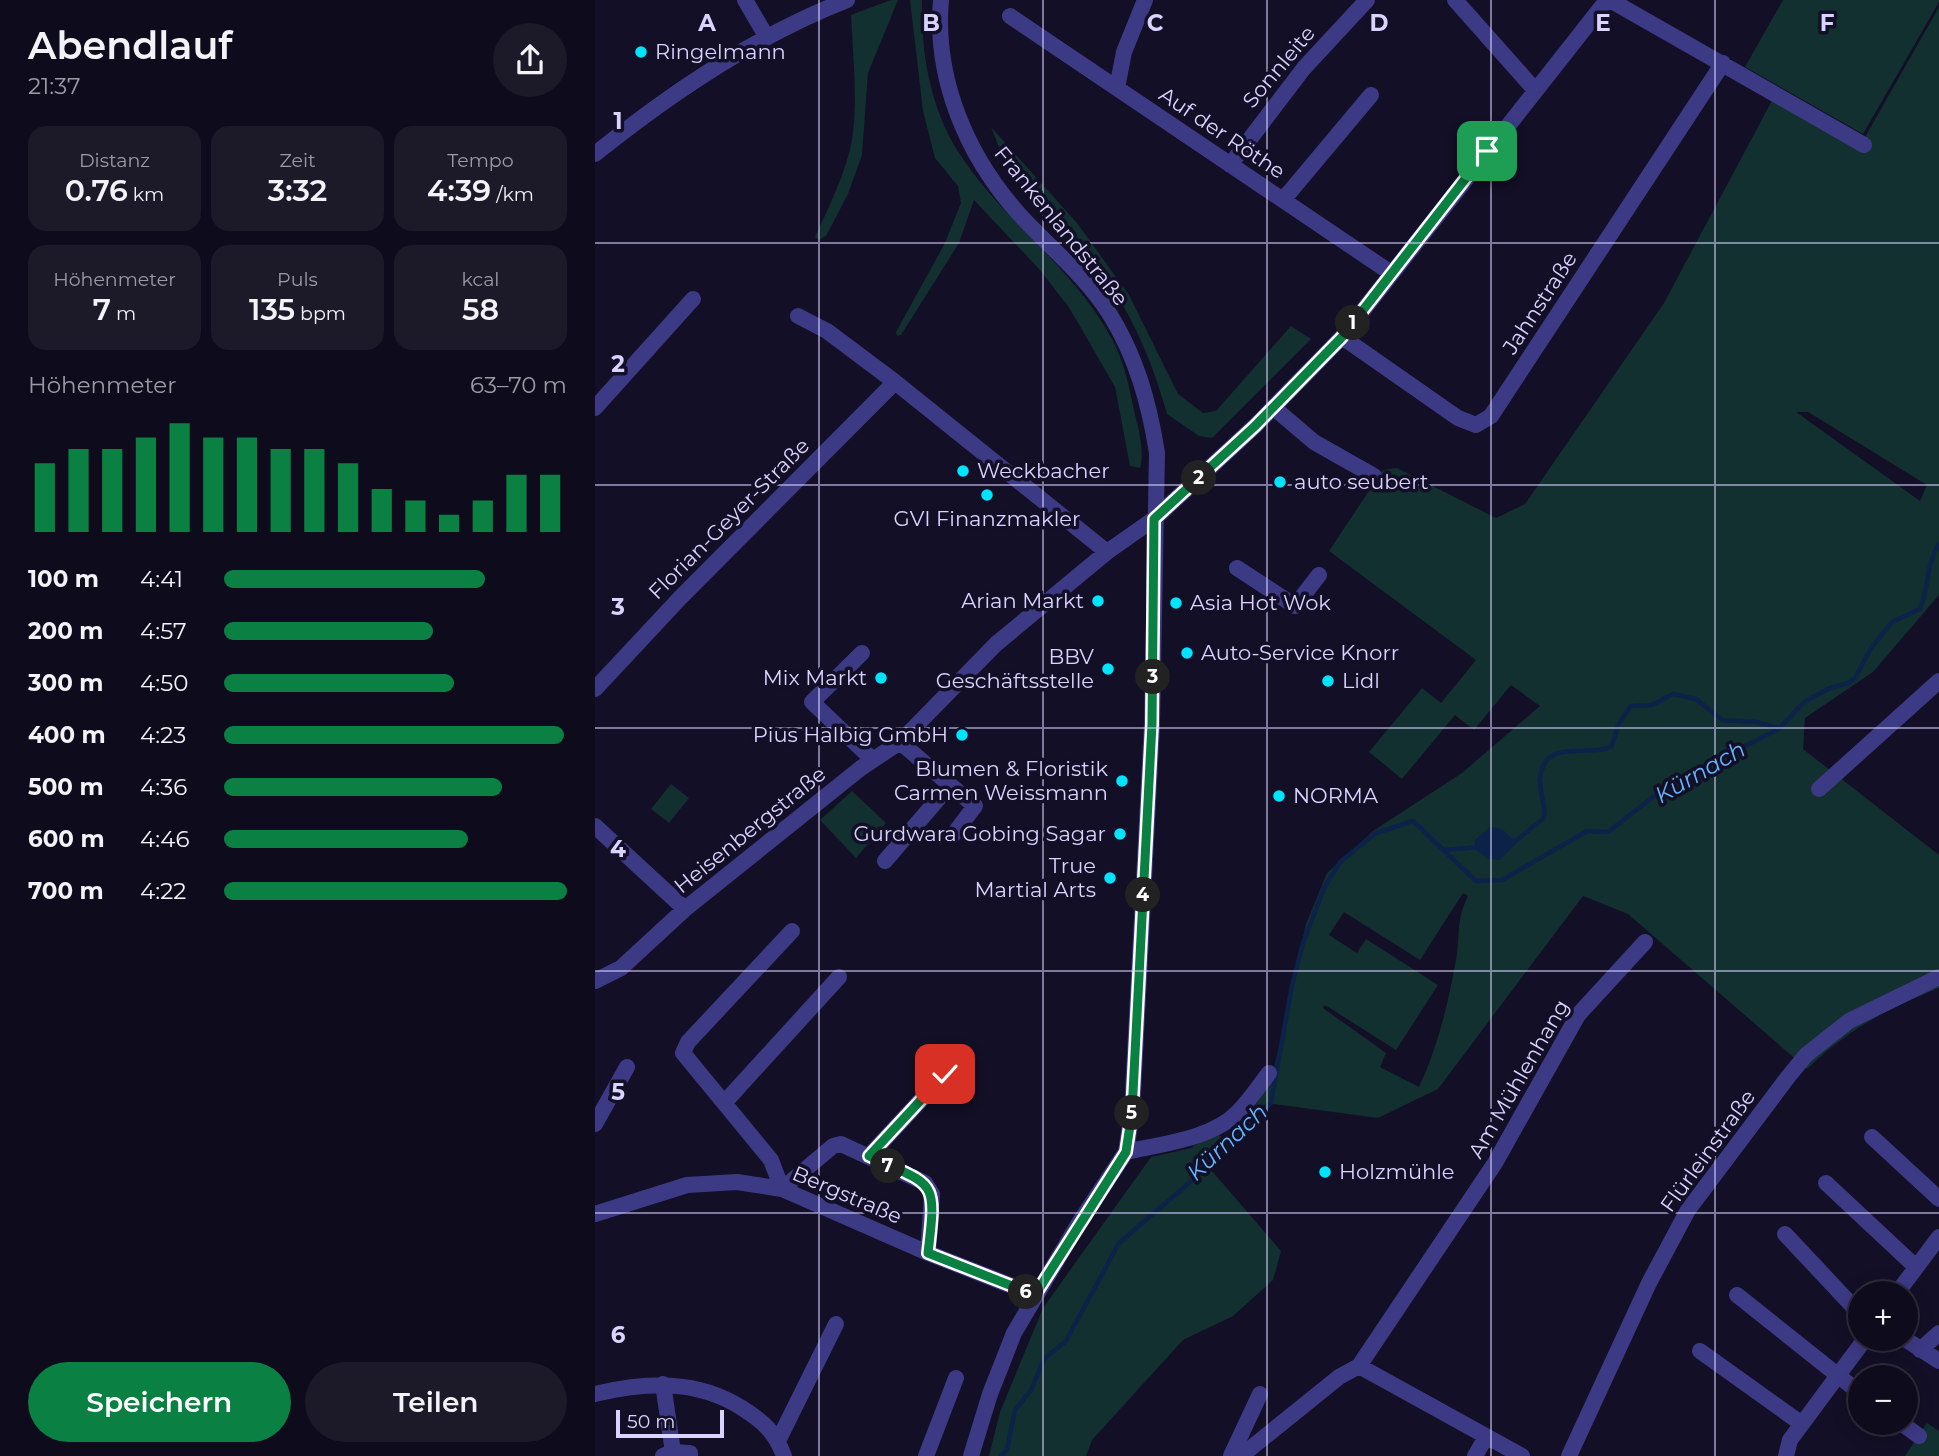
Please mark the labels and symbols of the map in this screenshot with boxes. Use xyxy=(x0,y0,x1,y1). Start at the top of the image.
text: A xyxy=(697,9,716,37)
text: B xyxy=(922,9,940,37)
text: C xyxy=(1147,9,1164,37)
text: D xyxy=(1370,9,1389,37)
text: E xyxy=(1595,9,1611,37)
text: F xyxy=(1820,9,1835,37)
street label: Sonnleite xyxy=(1237,21,1320,113)
place label: Ringelmann xyxy=(655,39,786,64)
marker: Ringelmann xyxy=(633,44,649,60)
street label: Auf der Röthe xyxy=(1155,81,1290,184)
text: 1 xyxy=(613,107,623,135)
pin xyxy=(1457,121,1517,181)
street label: Frankenlandstraße xyxy=(989,141,1133,311)
street label: Jahnstraße xyxy=(1497,247,1582,359)
pin: 1 xyxy=(1335,306,1371,340)
text: 2 xyxy=(611,350,625,378)
street label: Florian-Geyer-Straße xyxy=(643,433,814,604)
place label: Weckbacher xyxy=(977,458,1110,483)
pin: 2 xyxy=(1181,461,1217,496)
marker: Weckbacher xyxy=(955,463,971,479)
place label: auto seubert xyxy=(1294,469,1429,494)
marker: auto seubert xyxy=(1272,474,1288,490)
marker: GVI Finanzmakler xyxy=(979,487,995,503)
place label: GVI Finanzmakler xyxy=(894,506,1080,531)
place label: Arian Markt xyxy=(961,588,1084,613)
place label: Asia Hot Wok xyxy=(1190,590,1331,615)
text: 3 xyxy=(610,593,625,621)
marker: Arian Markt xyxy=(1090,593,1106,609)
marker: Asia Hot Wok xyxy=(1168,595,1184,611)
place label: Auto-Service Knorr xyxy=(1201,640,1399,665)
place label: BBV Geschäftsstelle xyxy=(936,644,1094,693)
marker: Auto-Service Knorr xyxy=(1179,645,1195,661)
pin: 3 xyxy=(1135,660,1171,694)
marker: BBV Geschäftsstelle xyxy=(1100,661,1116,677)
place label: Mix Markt xyxy=(763,665,867,690)
place label: Lidl xyxy=(1342,668,1380,693)
marker: Mix Markt xyxy=(873,670,889,686)
marker: Lidl xyxy=(1320,673,1336,689)
place label: Pius Halbig GmbH xyxy=(753,722,948,747)
marker: Pius Halbig GmbH xyxy=(954,727,970,743)
water label: Kürnach xyxy=(1650,735,1750,809)
place label: Blumen & Floristik Carmen Weissmann xyxy=(894,756,1108,805)
street label: Heisenbergstraße xyxy=(669,761,830,898)
marker: Blumen & Floristik Carmen Weissmann xyxy=(1114,773,1130,789)
place label: NORMA xyxy=(1293,783,1379,808)
marker: NORMA xyxy=(1271,788,1287,804)
place label: Gurdwara Gobing Sagar xyxy=(853,821,1106,846)
marker: Gurdwara Gobing Sagar xyxy=(1112,826,1128,842)
text: 4 xyxy=(610,835,626,863)
place label: True Martial Arts xyxy=(975,853,1096,902)
marker: True Martial Arts xyxy=(1102,870,1118,886)
pin: 4 xyxy=(1125,878,1161,912)
street label: Am Mühlenhang xyxy=(1463,995,1574,1162)
pin xyxy=(915,1044,975,1104)
text: 5 xyxy=(611,1078,625,1106)
street label: Flürleinstraße xyxy=(1655,1085,1760,1217)
pin: 5 xyxy=(1115,1096,1149,1130)
water label: Kürnach xyxy=(1181,1098,1273,1186)
pin: 7 xyxy=(871,1148,905,1184)
place label: Holzmühle xyxy=(1339,1159,1455,1184)
street label: Bergstraße xyxy=(789,1160,906,1229)
marker: Holzmühle xyxy=(1317,1164,1333,1180)
pin: 6 xyxy=(1009,1274,1043,1310)
text: 6 xyxy=(611,1321,626,1349)
scale bar xyxy=(616,1407,725,1439)

